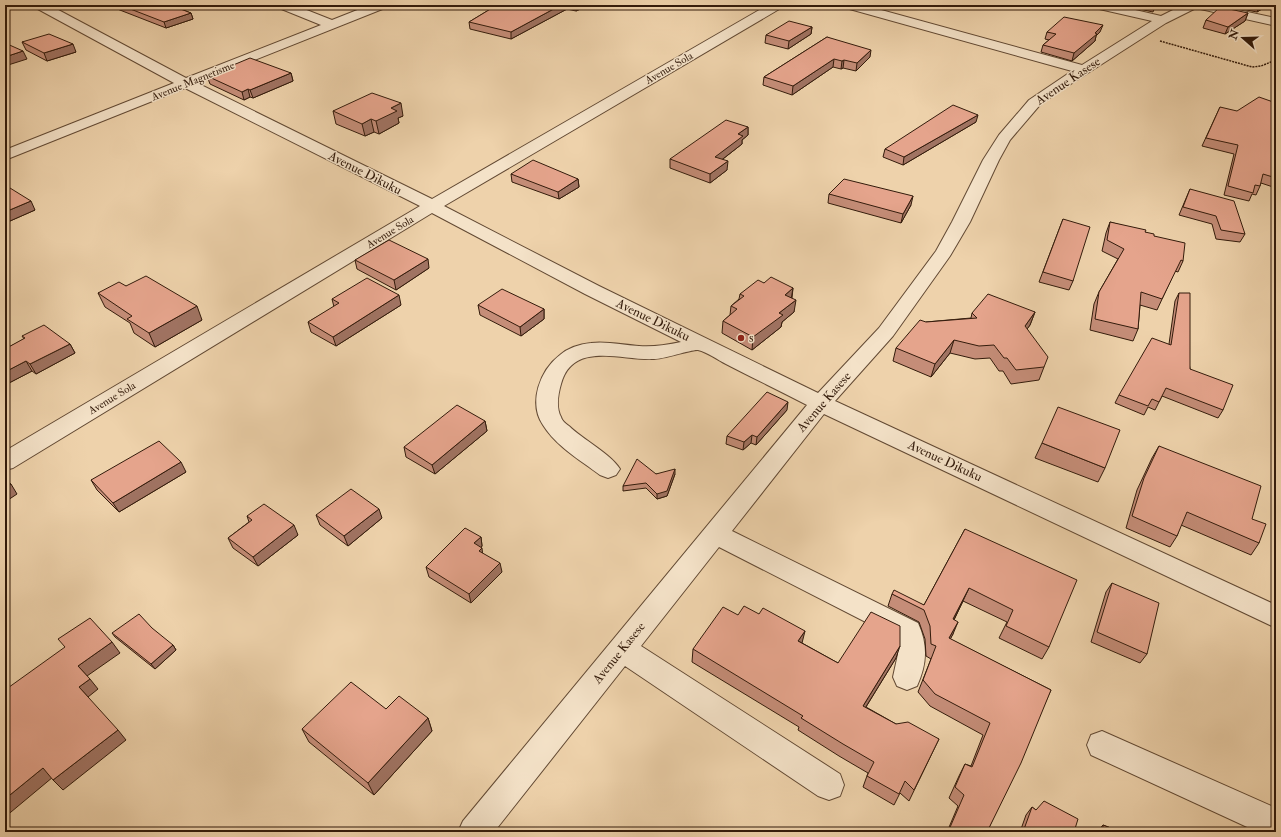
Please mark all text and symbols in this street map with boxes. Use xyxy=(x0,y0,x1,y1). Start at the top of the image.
north arrow xyxy=(1223,18,1263,58)
text: N xyxy=(1226,27,1242,43)
street label: Avenue Sola xyxy=(642,49,696,87)
street label: Avenue Kasese xyxy=(1032,53,1104,109)
street label: Avenue Magnetisme xyxy=(149,58,237,104)
street label: Avenue Dikuku xyxy=(325,147,405,198)
street label: Avenue Sola xyxy=(363,213,416,252)
street label: Avenue Dikuku xyxy=(613,295,693,345)
place label: s xyxy=(749,330,754,346)
marker: s xyxy=(736,333,746,343)
street label: Avenue Kasese xyxy=(793,368,855,436)
street label: Avenue Sola xyxy=(85,379,138,418)
street label: Avenue Dikuku xyxy=(904,436,985,485)
street label: Avenue Kasese xyxy=(589,619,649,688)

